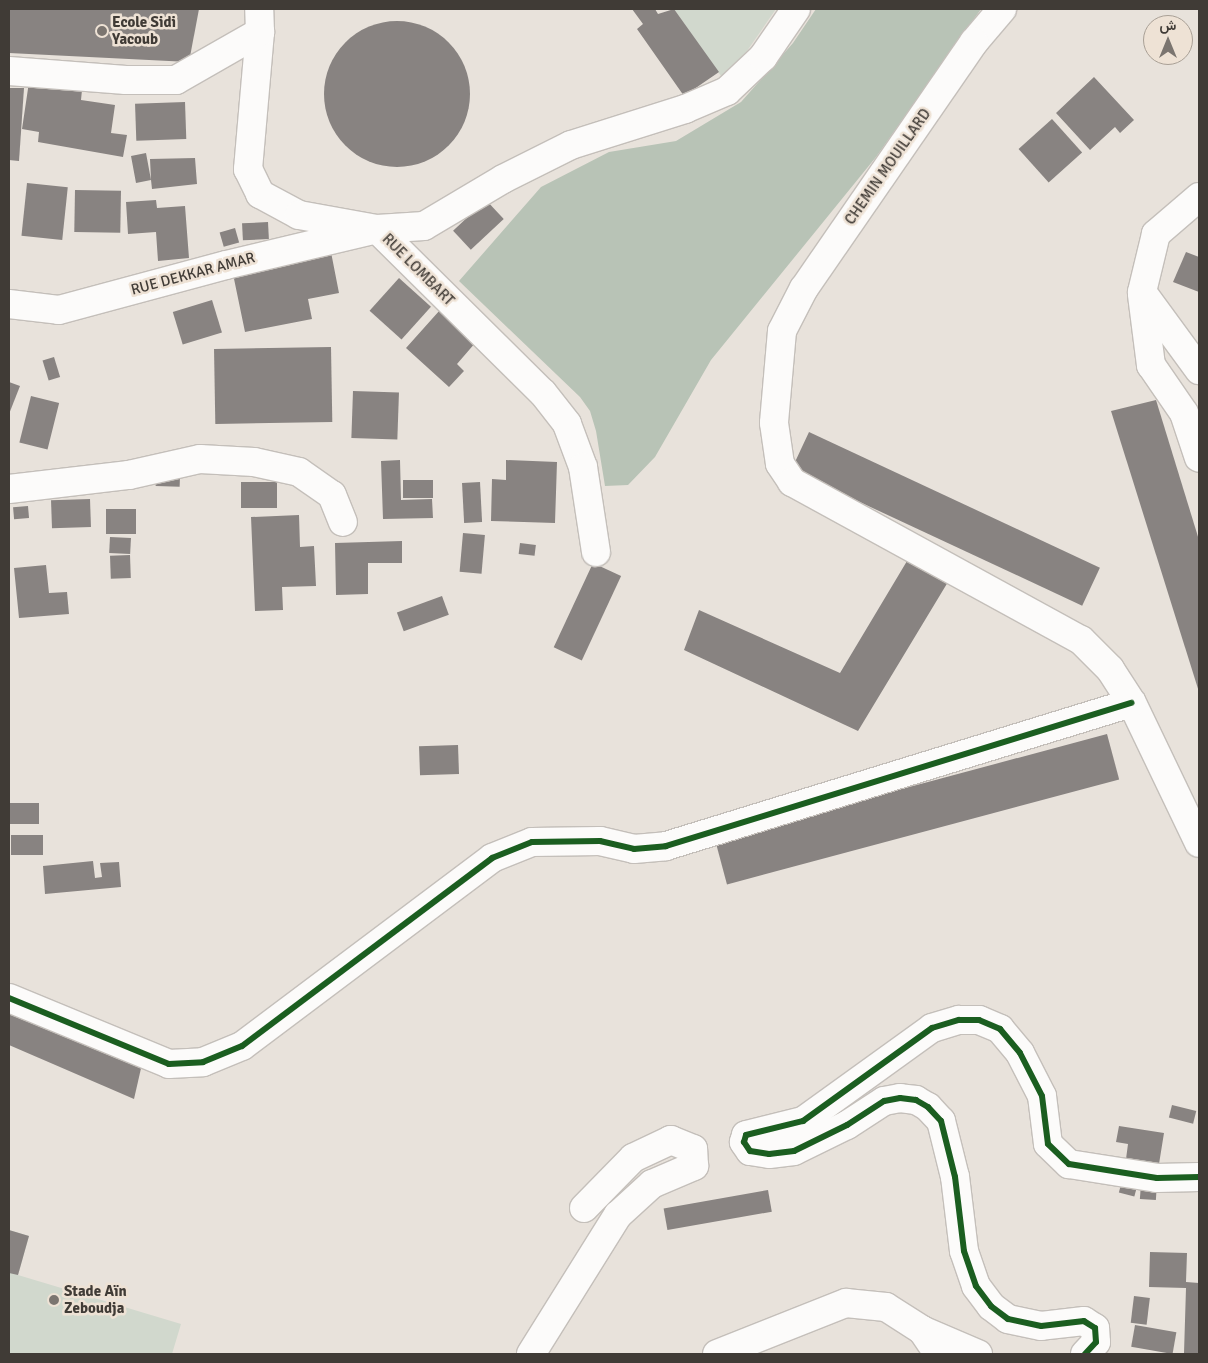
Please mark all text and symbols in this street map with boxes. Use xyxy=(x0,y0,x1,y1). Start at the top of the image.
place label: Ecole Sidi Yacoub xyxy=(112,13,176,48)
north arrow xyxy=(1143,15,1193,65)
text: ش xyxy=(1160,17,1176,34)
marker: Ecole Sidi Yacoub xyxy=(96,25,108,37)
street label: CHEMIN MOUILLARD xyxy=(841,106,935,228)
street label: RUE LOMBART xyxy=(378,230,458,310)
street label: RUE DEKKAR AMAR xyxy=(129,249,257,299)
place label: Stade Aïn Zeboudja xyxy=(64,1282,127,1317)
marker: Stade Aïn Zeboudja xyxy=(48,1294,60,1306)

